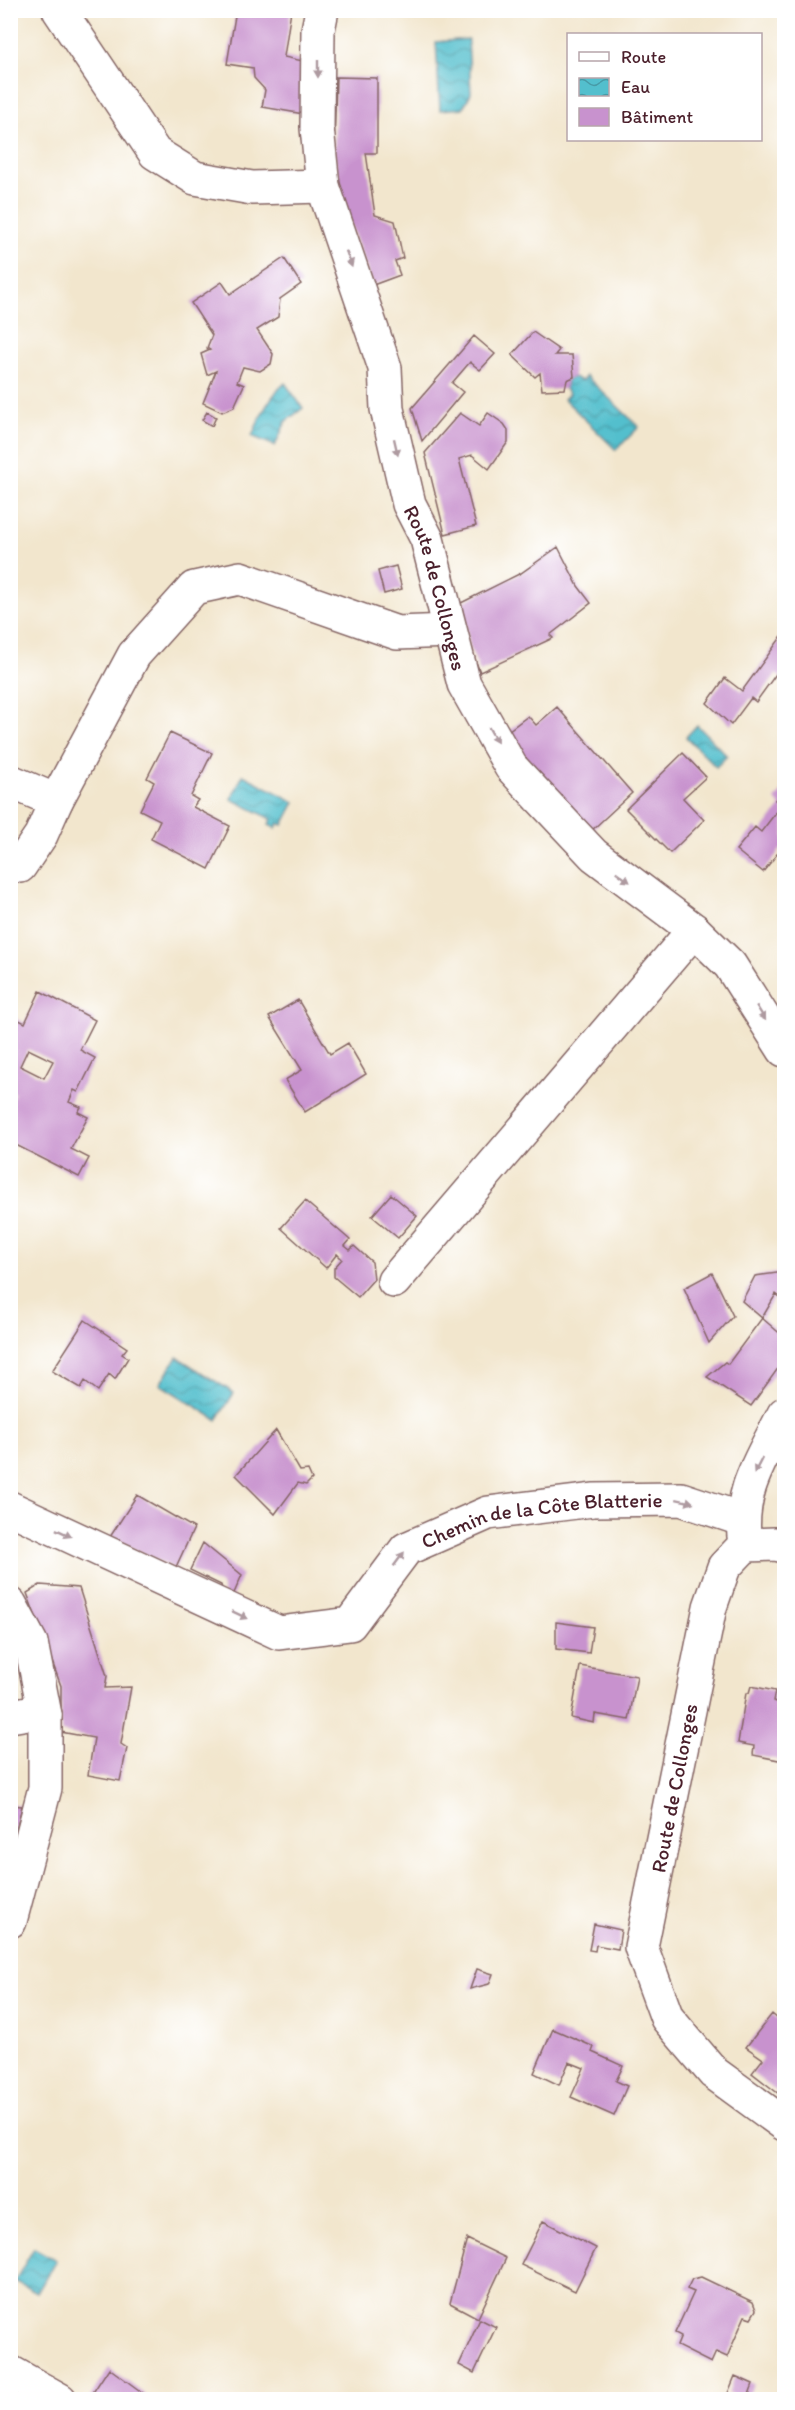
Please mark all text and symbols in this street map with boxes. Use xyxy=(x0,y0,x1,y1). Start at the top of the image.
legend xyxy=(567,33,762,141)
text: Route xyxy=(621,46,666,68)
one-way arrow xyxy=(313,59,322,78)
text: Eau xyxy=(621,76,650,98)
text: Bâtiment xyxy=(621,106,694,128)
one-way arrow xyxy=(345,250,355,268)
one-way arrow xyxy=(392,438,401,457)
street label: Route de Collonges xyxy=(399,501,472,673)
one-way arrow xyxy=(487,726,497,743)
one-way arrow xyxy=(615,871,631,883)
one-way arrow xyxy=(755,1004,766,1021)
one-way arrow xyxy=(753,1458,763,1475)
street label: Chemin de la Côte Blatterie xyxy=(417,1487,663,1553)
one-way arrow xyxy=(676,1497,695,1506)
one-way arrow xyxy=(55,1528,72,1537)
one-way arrow xyxy=(392,1551,404,1566)
one-way arrow xyxy=(232,1610,249,1619)
street label: Route de Collonges xyxy=(645,1701,703,1875)

